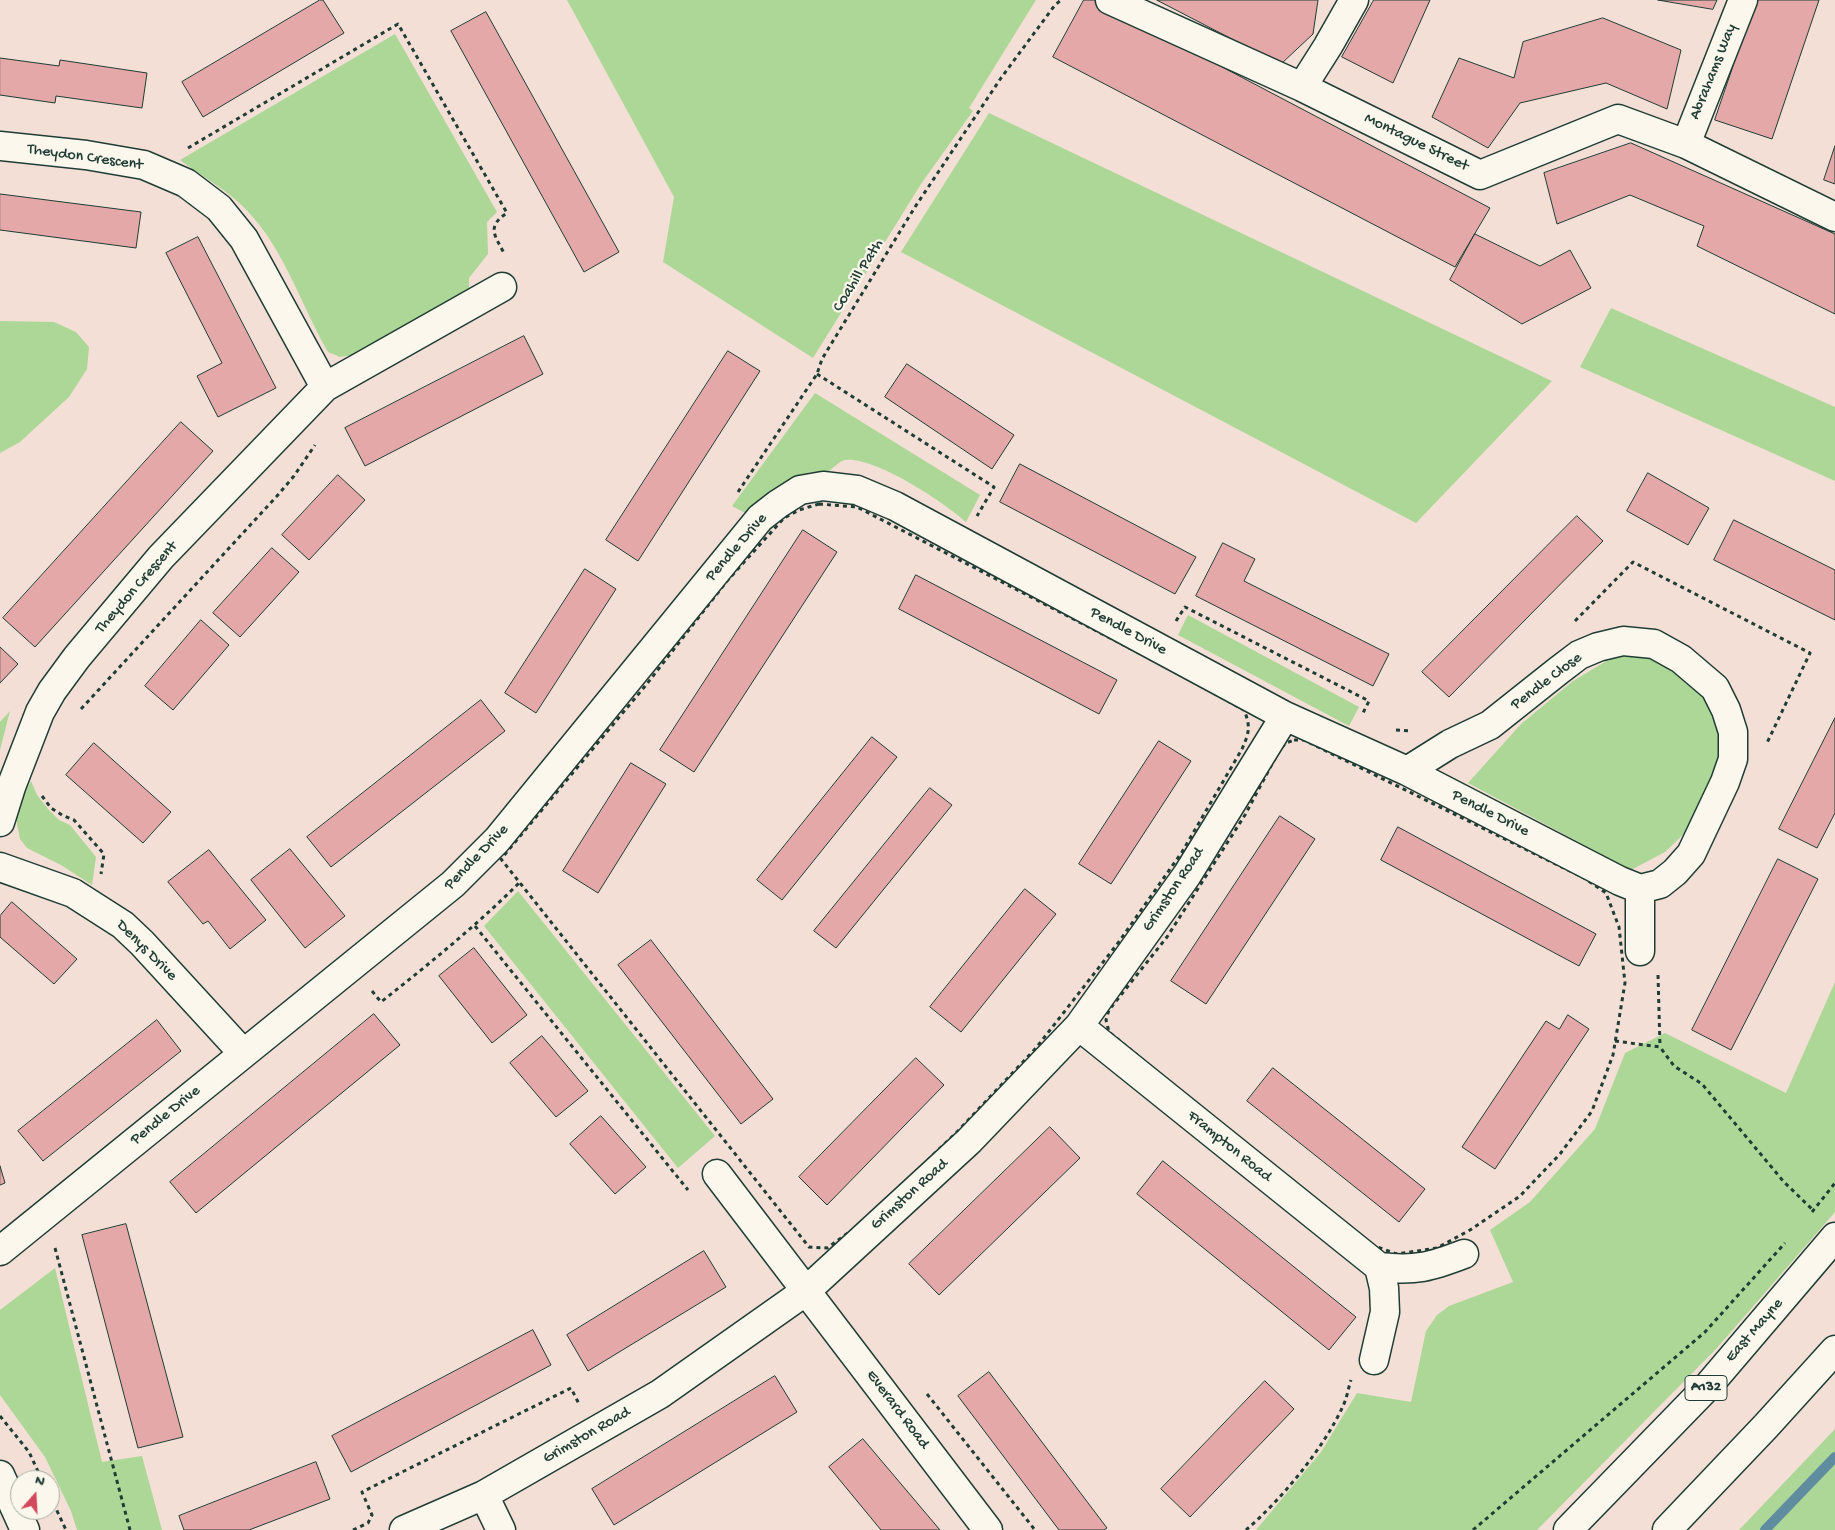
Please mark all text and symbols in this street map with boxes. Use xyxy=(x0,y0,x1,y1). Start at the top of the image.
street label: Abrahams Way xyxy=(1686,21,1742,123)
street label: Montague Street xyxy=(1361,109,1471,177)
street label: Theydon Crescent xyxy=(26,140,144,176)
street label: Coahill Path xyxy=(829,236,889,316)
street label: Pendle Drive xyxy=(702,510,772,586)
street label: Theydon Crescent xyxy=(92,538,182,638)
street label: Pendle Drive xyxy=(1086,604,1170,660)
street label: Pendle Close xyxy=(1508,649,1586,715)
street label: Pendle Drive xyxy=(1448,786,1532,842)
street label: Pendle Drive xyxy=(441,821,513,895)
street label: Grimston Road xyxy=(1139,844,1209,936)
street label: Denys Drive xyxy=(111,916,181,986)
street label: Pendle Drive xyxy=(127,1082,205,1150)
street label: Frampton Road xyxy=(1183,1107,1275,1187)
street label: Grimston Road xyxy=(867,1155,953,1235)
street label: East Mayne xyxy=(1722,1295,1788,1367)
street label: Everard Road xyxy=(861,1367,933,1453)
road number: A132 xyxy=(1685,1376,1727,1400)
street label: Grimston Road xyxy=(540,1403,634,1469)
north arrow xyxy=(10,1470,60,1520)
text: N xyxy=(33,1472,47,1491)

